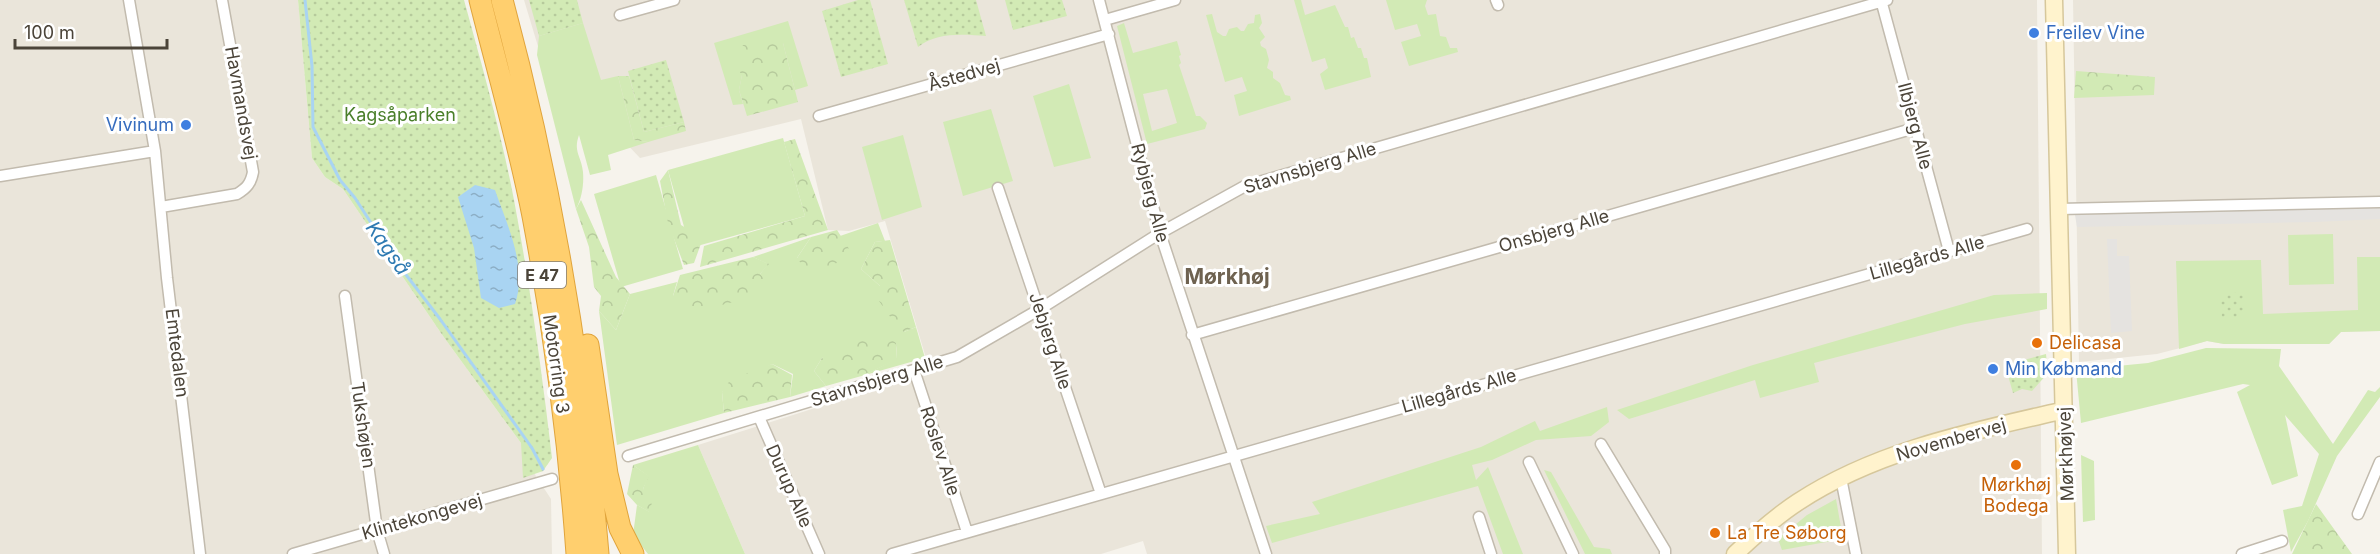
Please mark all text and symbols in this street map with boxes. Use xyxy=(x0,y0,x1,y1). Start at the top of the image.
scale bar xyxy=(15,12,166,50)
text: 100 m xyxy=(24,22,75,43)
place label: Freilev Vine xyxy=(2046,22,2145,43)
marker: Freilev Vine xyxy=(2027,26,2041,40)
street label: Havmandsvej xyxy=(221,44,262,161)
street label: Åstedvej xyxy=(925,52,1002,95)
street label: Ilbjerg Alle xyxy=(1894,80,1937,172)
park label: Kagsåparken xyxy=(344,104,456,125)
place label: Vivinum xyxy=(106,114,174,135)
marker: Vivinum xyxy=(179,118,193,132)
street label: Stavnsbjerg Alle xyxy=(1241,137,1379,198)
street label: Rybjerg Alle xyxy=(1127,141,1174,245)
street label: Onsbjerg Alle xyxy=(1496,205,1612,256)
water label: Kagså xyxy=(361,217,415,279)
street label: Lillegårds Alle xyxy=(1867,231,1987,284)
road number: E 47 xyxy=(518,262,566,288)
district label: Mørkhøj xyxy=(1184,264,1270,289)
street label: Jebjerg Alle xyxy=(1025,290,1076,392)
street label: Emtedalen xyxy=(162,307,193,399)
street label: Motorring 3 xyxy=(539,313,574,415)
place label: Delicasa xyxy=(2049,332,2121,353)
marker: Delicasa xyxy=(2030,336,2044,350)
street label: Stavnsbjerg Alle xyxy=(808,350,946,411)
place label: Min Købmand xyxy=(2005,358,2122,379)
marker: Min Købmand xyxy=(1986,362,2000,376)
street label: Lillegårds Alle xyxy=(1399,364,1519,417)
street label: Tukshøjen xyxy=(347,380,380,470)
street label: Roslev Alle xyxy=(916,403,965,498)
street label: Mørkhøjvej xyxy=(2053,406,2078,502)
street label: Novembervej xyxy=(1894,414,2008,465)
street label: Durup Alle xyxy=(762,441,817,531)
marker: Mørkhøj Bodega xyxy=(2009,458,2023,472)
place label: Mørkhøj Bodega xyxy=(1981,474,2051,516)
street label: Klintekongevej xyxy=(359,489,485,544)
place label: La Tre Søborg xyxy=(1727,522,1847,543)
marker: La Tre Søborg xyxy=(1708,526,1722,540)

